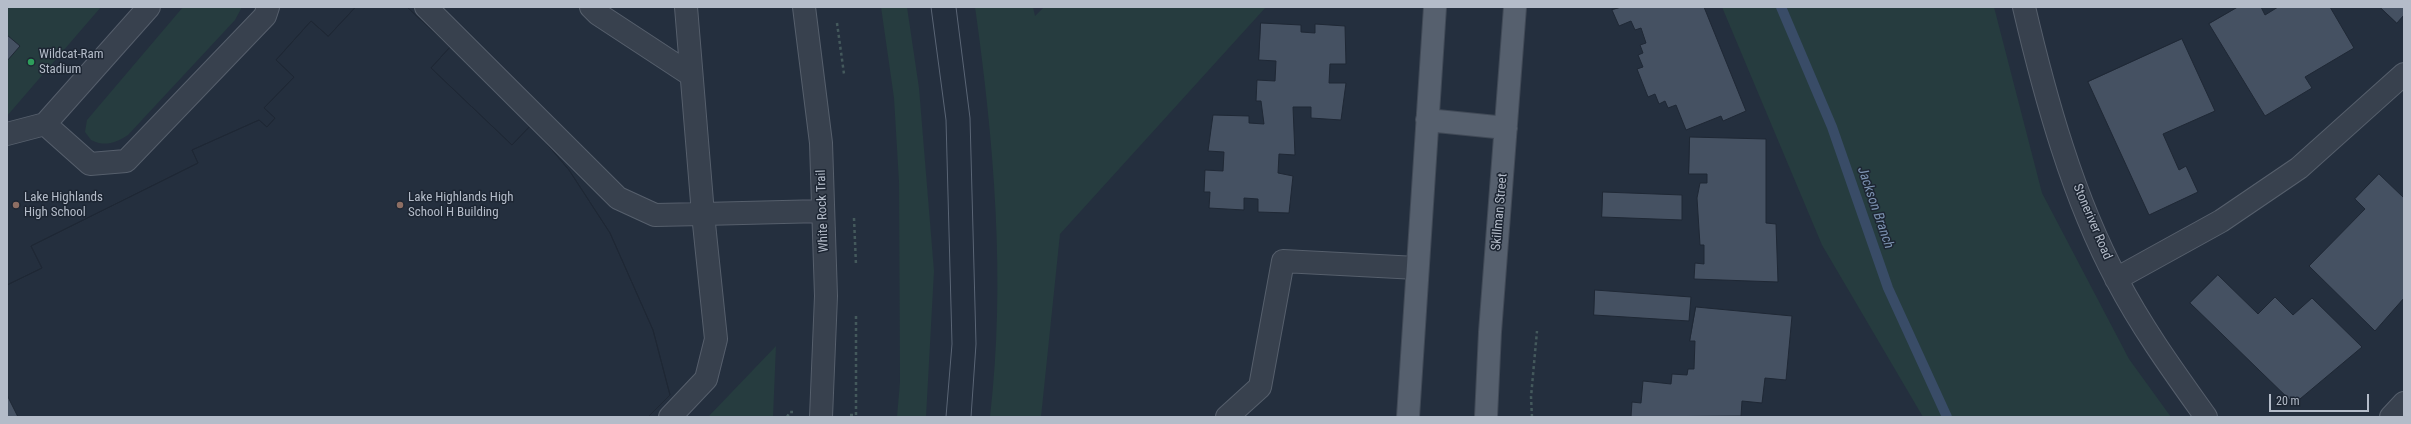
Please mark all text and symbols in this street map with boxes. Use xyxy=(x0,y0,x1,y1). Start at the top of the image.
place label: Wildcat-Ram Stadium xyxy=(39,47,104,78)
marker: Wildcat-Ram Stadium xyxy=(26,57,36,67)
water label: Jackson Branch xyxy=(1853,165,1897,251)
street label: White Rock Trail xyxy=(814,169,832,253)
street label: Skillman Street xyxy=(1489,173,1511,251)
street label: Stoneriver Road xyxy=(2069,182,2115,262)
place label: Lake Highlands High School xyxy=(24,190,103,221)
place label: Lake Highlands High School H Building xyxy=(408,190,514,221)
marker: Lake Highlands High School xyxy=(11,200,21,210)
marker: Lake Highlands High School H Building xyxy=(395,200,405,210)
scale bar xyxy=(2271,386,2371,412)
text: 20 m xyxy=(2276,394,2300,408)

